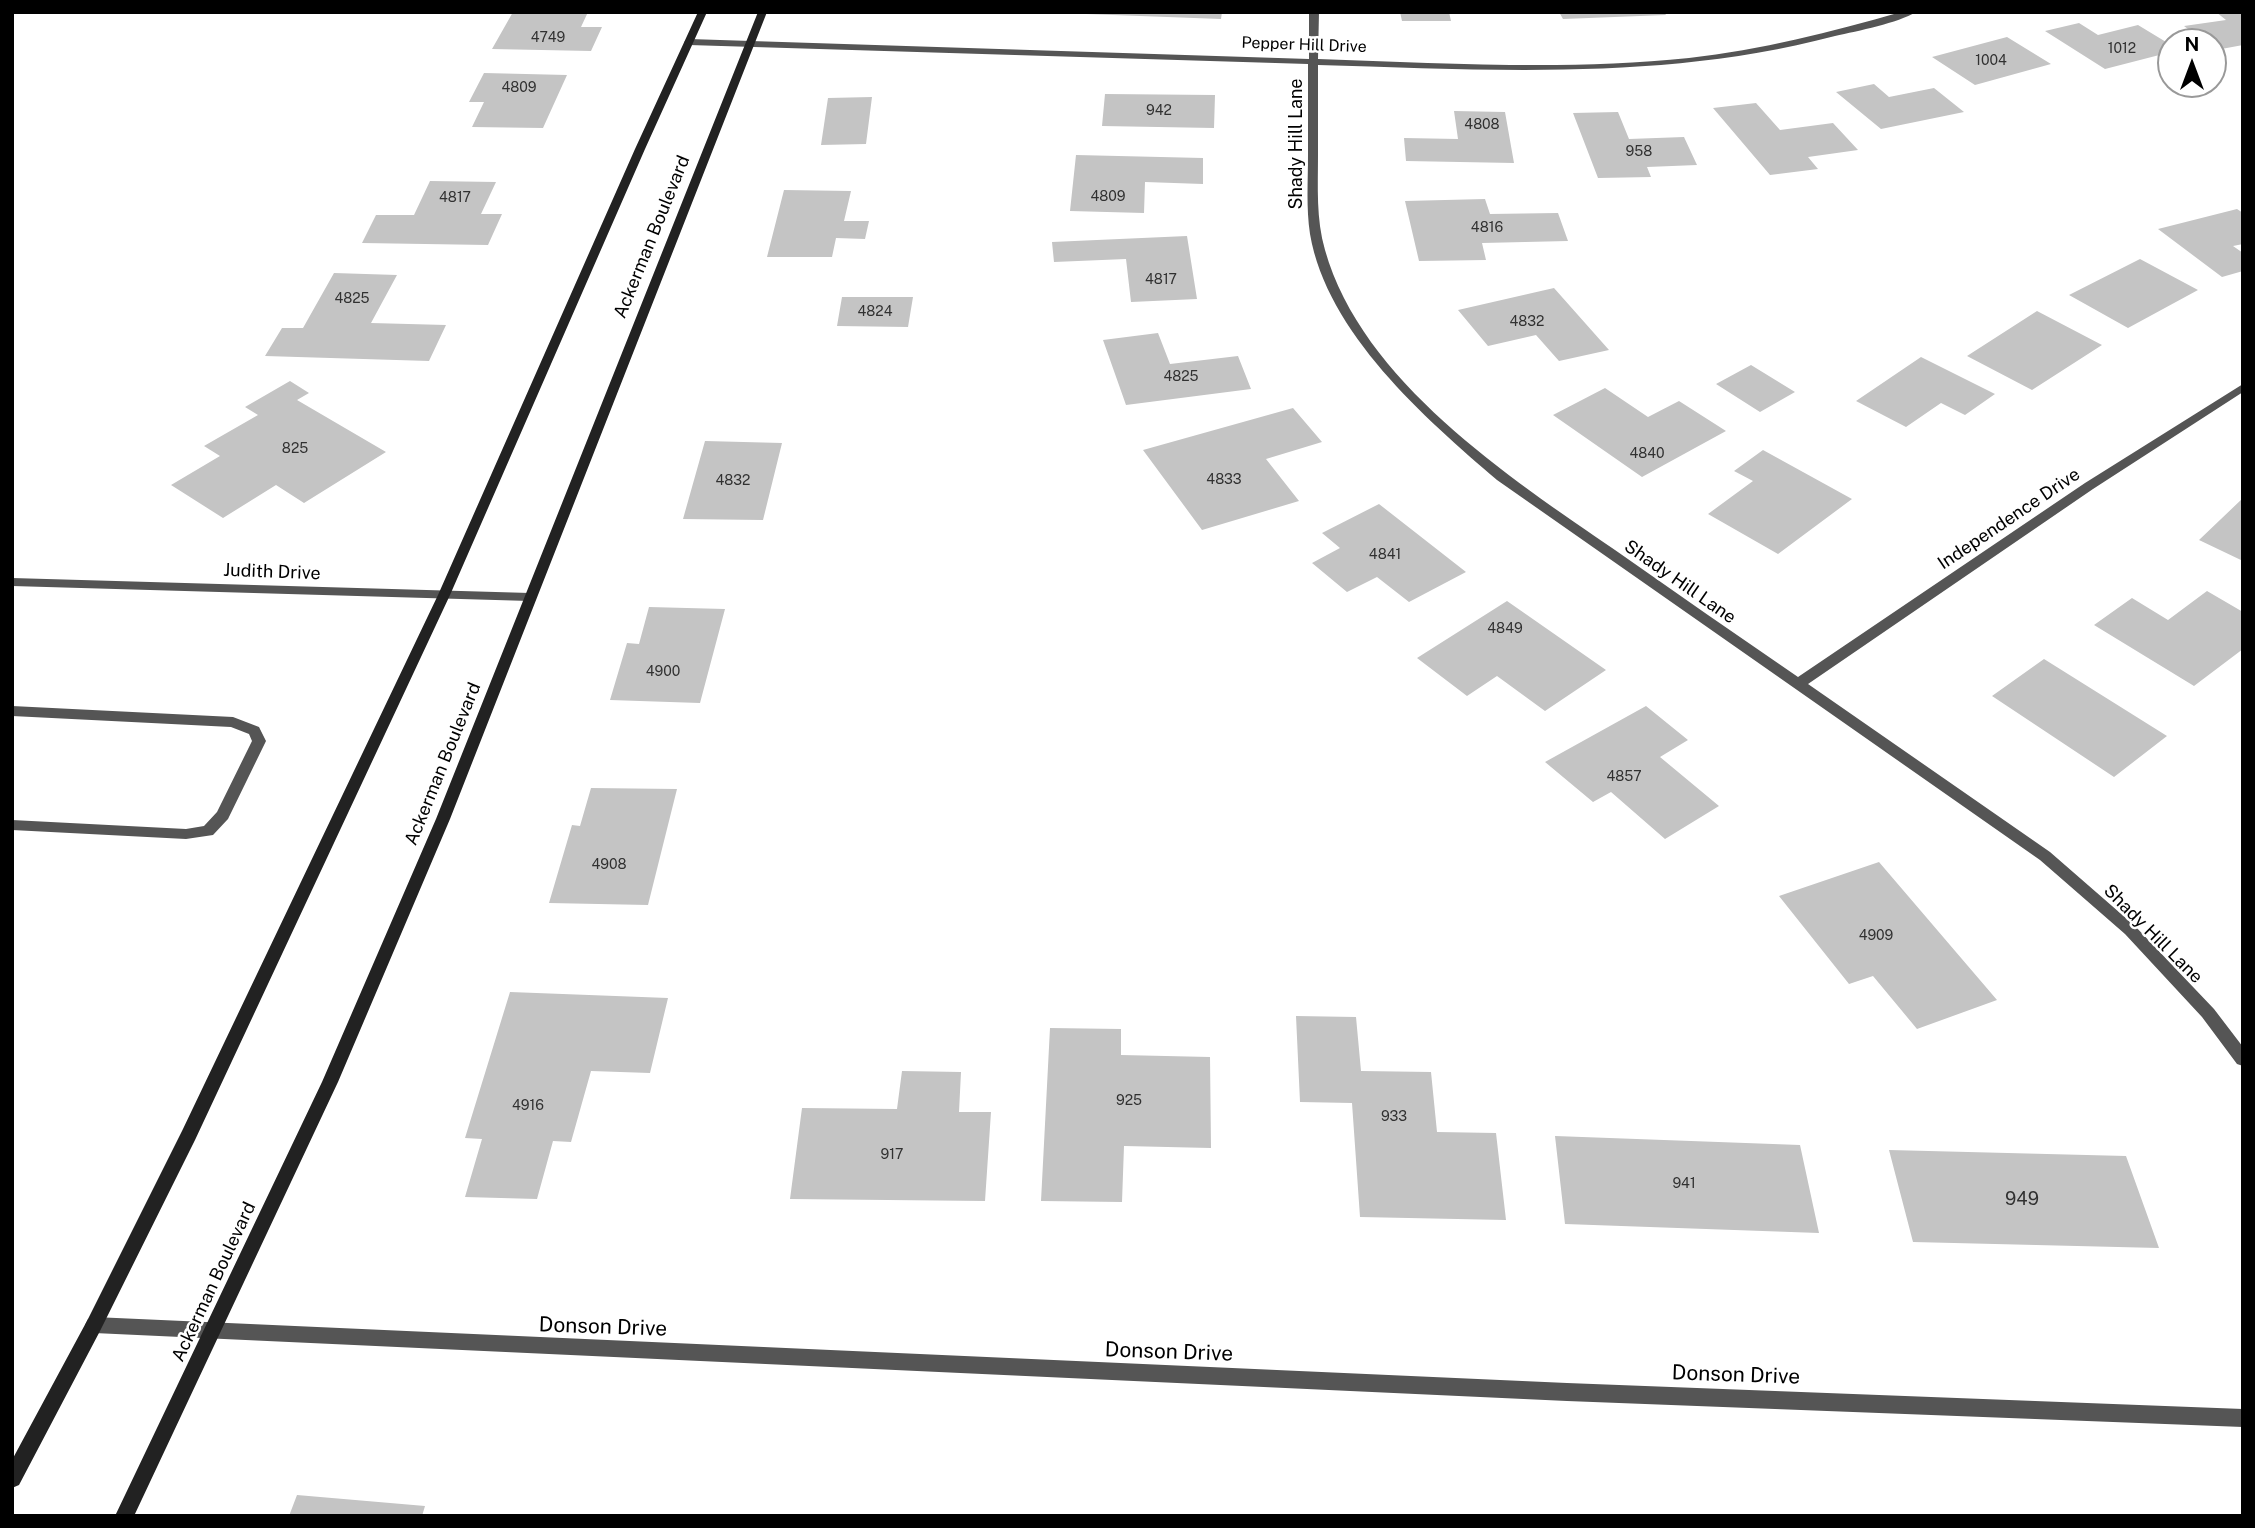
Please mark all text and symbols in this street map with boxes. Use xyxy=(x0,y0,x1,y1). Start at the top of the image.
north arrow xyxy=(2157,28,2227,98)
house number: 4749 xyxy=(531,30,565,46)
street label: Pepper Hill Drive xyxy=(1241,33,1367,57)
text: N xyxy=(2185,33,2199,55)
house number: 1012 xyxy=(2108,41,2136,57)
house number: 1004 xyxy=(1975,53,2007,69)
street label: Shady Hill Lane xyxy=(1285,78,1307,210)
house number: 4809 xyxy=(502,80,536,96)
house number: 942 xyxy=(1146,103,1172,119)
house number: 4808 xyxy=(1464,117,1500,133)
house number: 958 xyxy=(1626,144,1652,160)
street label: Ackerman Boulevard xyxy=(609,152,695,322)
house number: 4809 xyxy=(1091,189,1125,205)
house number: 4817 xyxy=(439,190,471,206)
house number: 4816 xyxy=(1471,220,1503,236)
house number: 4817 xyxy=(1145,272,1177,288)
house number: 4825 xyxy=(334,291,370,307)
house number: 4824 xyxy=(857,304,893,320)
house number: 4832 xyxy=(1510,314,1544,330)
house number: 4825 xyxy=(1163,369,1199,385)
house number: 825 xyxy=(282,441,308,457)
house number: 4840 xyxy=(1629,446,1665,462)
street label: Independence Drive xyxy=(1934,464,2084,574)
house number: 4833 xyxy=(1206,472,1242,488)
house number: 4832 xyxy=(716,473,750,489)
street label: Shady Hill Lane xyxy=(1620,536,1740,628)
house number: 4841 xyxy=(1369,547,1401,563)
street label: Judith Drive xyxy=(223,560,321,584)
house number: 4849 xyxy=(1487,621,1523,637)
house number: 4900 xyxy=(646,664,680,680)
street label: Ackerman Boulevard xyxy=(400,679,486,849)
house number: 4857 xyxy=(1606,769,1642,785)
house number: 4908 xyxy=(592,857,626,873)
street label: Shady Hill Lane xyxy=(2099,880,2207,988)
house number: 4909 xyxy=(1859,928,1893,944)
house number: 925 xyxy=(1116,1093,1142,1109)
house number: 4916 xyxy=(512,1098,544,1114)
house number: 933 xyxy=(1381,1109,1407,1125)
house number: 917 xyxy=(881,1147,903,1163)
house number: 941 xyxy=(1672,1176,1696,1192)
house number: 949 xyxy=(2005,1188,2039,1210)
street label: Ackerman Boulevard xyxy=(168,1199,260,1365)
street label: Donson Drive xyxy=(538,1312,668,1342)
street label: Donson Drive xyxy=(1104,1337,1234,1367)
street label: Donson Drive xyxy=(1671,1360,1801,1390)

